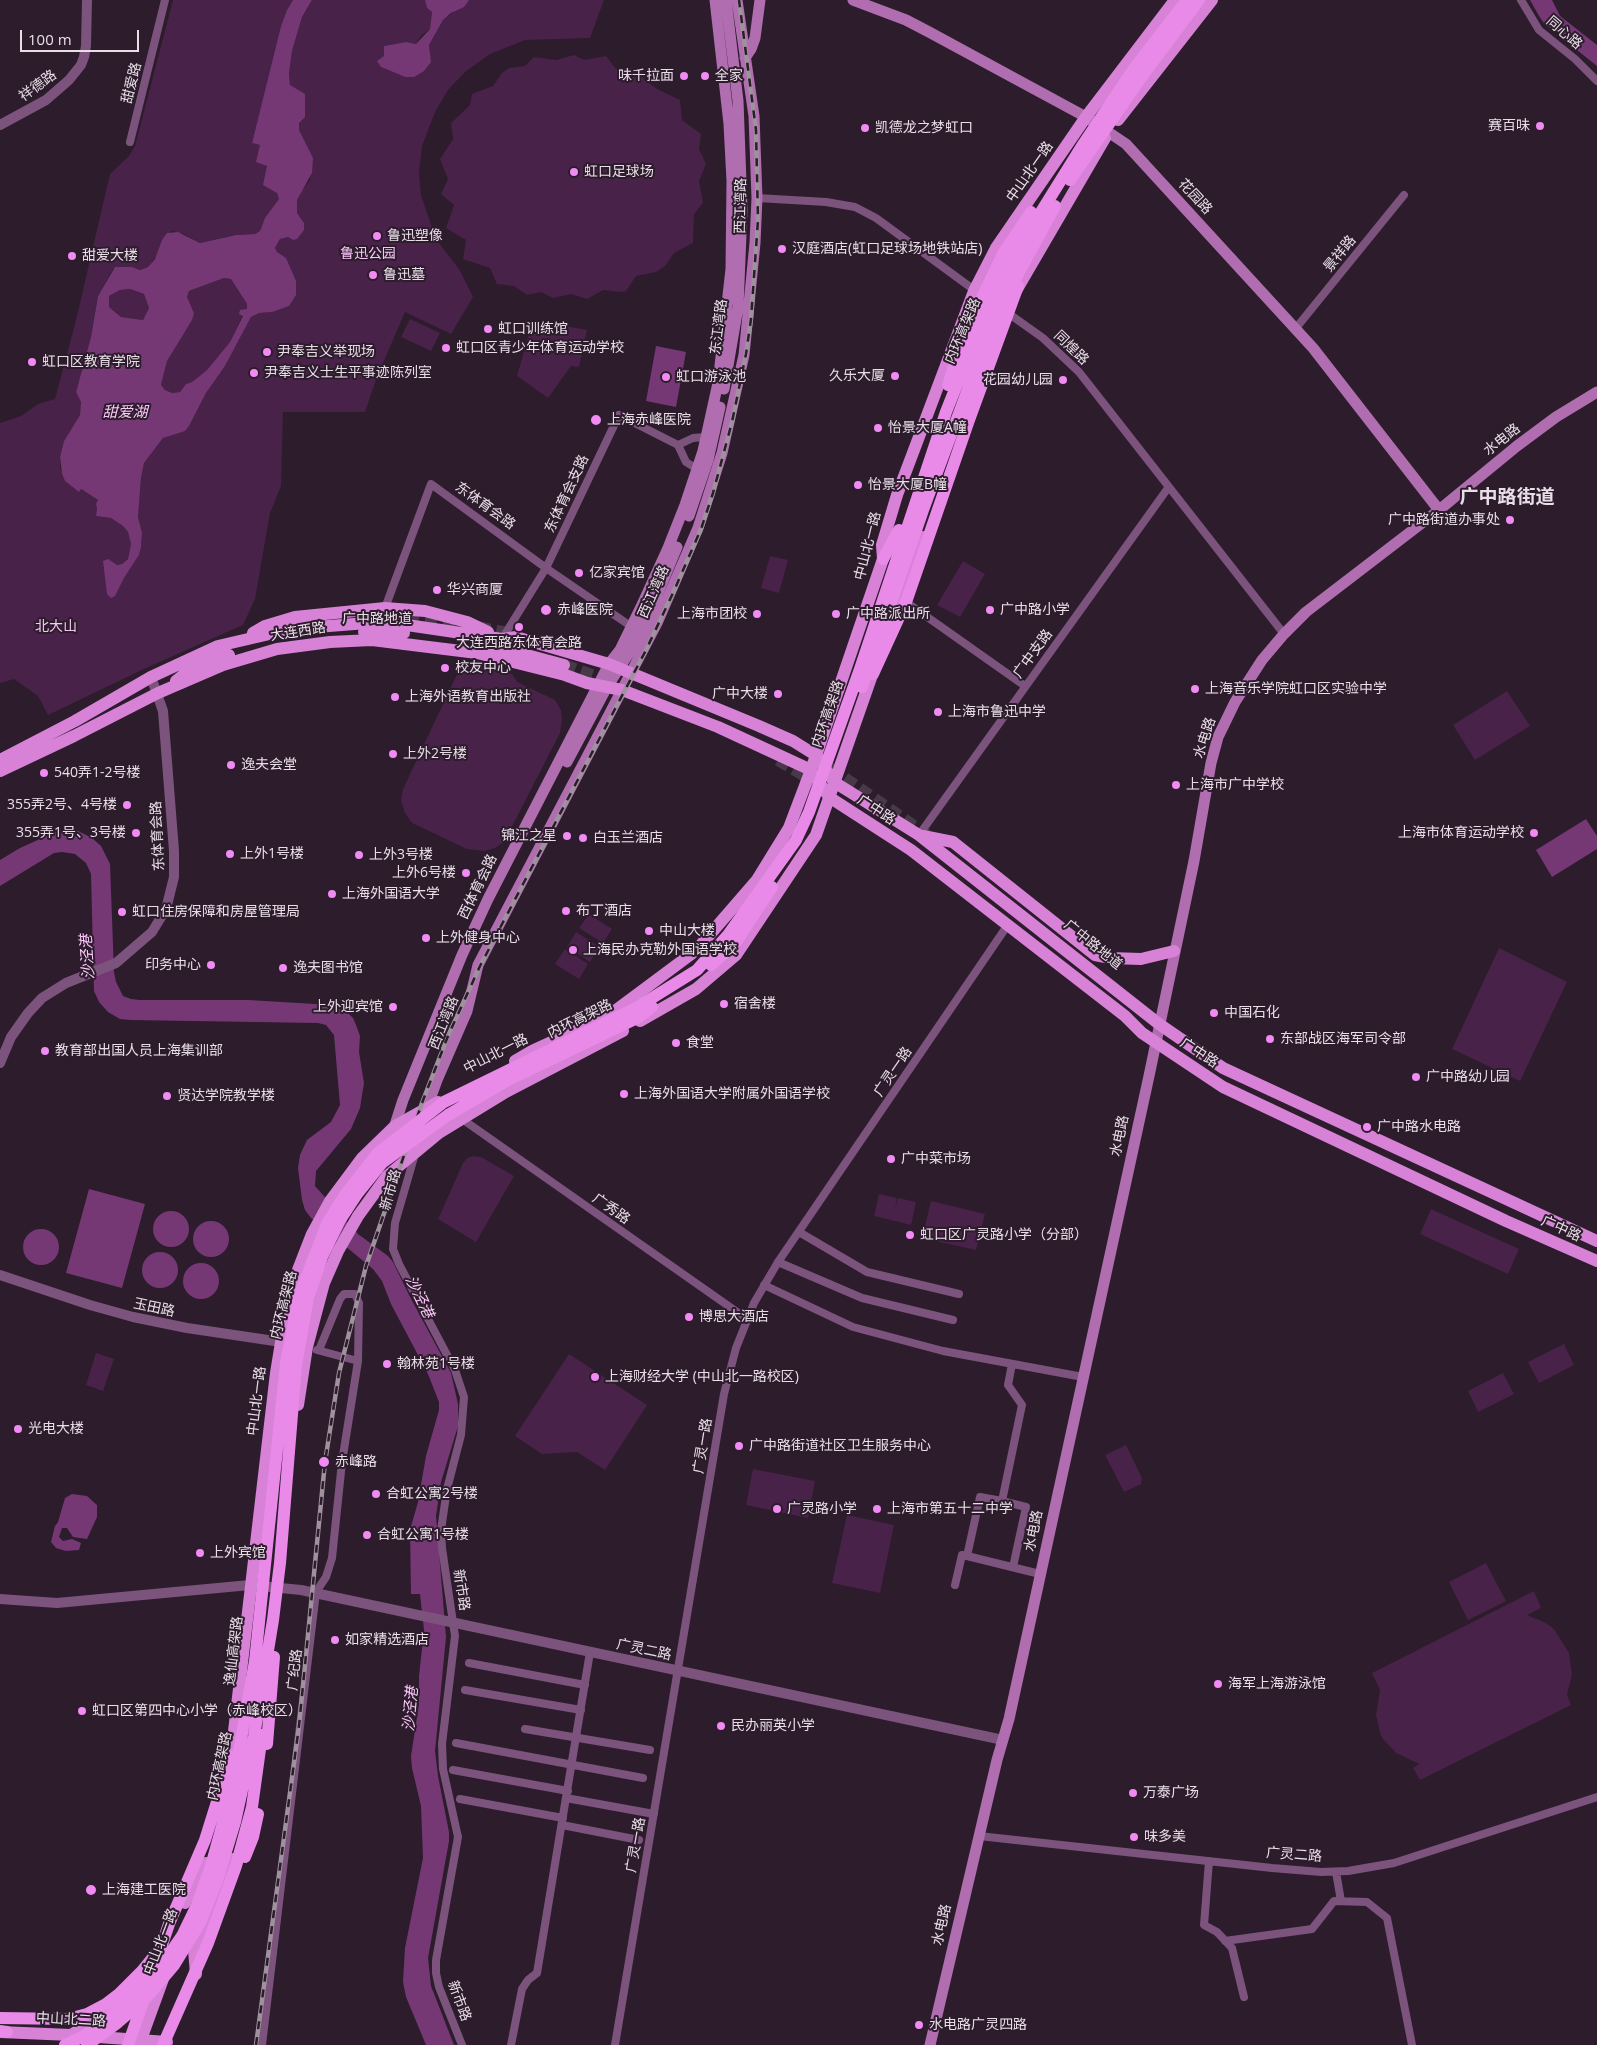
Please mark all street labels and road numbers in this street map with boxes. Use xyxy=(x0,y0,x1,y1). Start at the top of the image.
street label: 同心路 xyxy=(1543,13,1585,53)
street label: 甜爱路 xyxy=(119,61,145,105)
street label: 祥德路 xyxy=(16,67,60,105)
street label: 中山北一路 xyxy=(1003,139,1057,205)
street label: 花园路 xyxy=(1175,176,1215,218)
street label: 西江湾路 xyxy=(732,178,750,234)
street label: 景祥路 xyxy=(1320,232,1360,276)
street label: 内环高架路 xyxy=(942,296,984,366)
street label: 东江湾路 xyxy=(707,298,731,356)
street label: 同煌路 xyxy=(1050,327,1092,369)
street label: 水电路 xyxy=(1480,420,1524,460)
street label: 东体育会支路 xyxy=(542,452,592,536)
street label: 东体育会路 xyxy=(452,479,518,533)
street label: 中山北一路 xyxy=(851,510,885,582)
street label: 西江湾路 xyxy=(635,563,673,621)
street label: 广中路地道 xyxy=(342,611,412,627)
street label: 大连西路 xyxy=(269,619,327,645)
street label: 广中支路 xyxy=(1010,626,1056,682)
street label: 内环高架路 xyxy=(809,678,847,750)
street label: 水电路 xyxy=(1191,715,1219,761)
street label: 广中路 xyxy=(854,792,898,828)
street label: 东体育会路 xyxy=(148,801,168,871)
street label: 西体育会路 xyxy=(455,852,501,922)
street label: 广中路地道 xyxy=(1061,916,1125,974)
street label: 西江湾路 xyxy=(426,994,462,1052)
street label: 内环高架路 xyxy=(545,996,615,1042)
street label: 中山北一路 xyxy=(461,1031,531,1077)
street label: 广中路 xyxy=(1177,1035,1221,1071)
street label: 广灵一路 xyxy=(870,1044,916,1100)
street label: 水电路 xyxy=(1107,1114,1133,1158)
street label: 新市路 xyxy=(377,1167,405,1213)
street label: 广秀路 xyxy=(589,1190,633,1228)
street label: 广中路 xyxy=(1538,1213,1584,1245)
street label: 内环高架路 xyxy=(267,1269,301,1341)
street label: 玉田路 xyxy=(132,1295,176,1321)
street label: 中山北一路 xyxy=(244,1365,270,1437)
street label: 广灵一路 xyxy=(690,1417,716,1475)
street label: 水电路 xyxy=(1021,1509,1047,1553)
street label: 新市路 xyxy=(449,1568,473,1612)
street label: 逸仙高架路 xyxy=(221,1615,247,1687)
street label: 广灵二路 xyxy=(615,1636,673,1664)
street label: 广纪路 xyxy=(284,1648,306,1692)
street label: 内环高架路 xyxy=(205,1730,235,1802)
street label: 广灵一路 xyxy=(623,1816,649,1874)
street label: 广灵二路 xyxy=(1265,1845,1323,1865)
street label: 水电路 xyxy=(929,1903,955,1947)
street label: 中山北一路 xyxy=(141,1906,181,1978)
street label: 新市路 xyxy=(444,1978,474,2024)
street label: 中山北二路 xyxy=(36,2010,106,2030)

